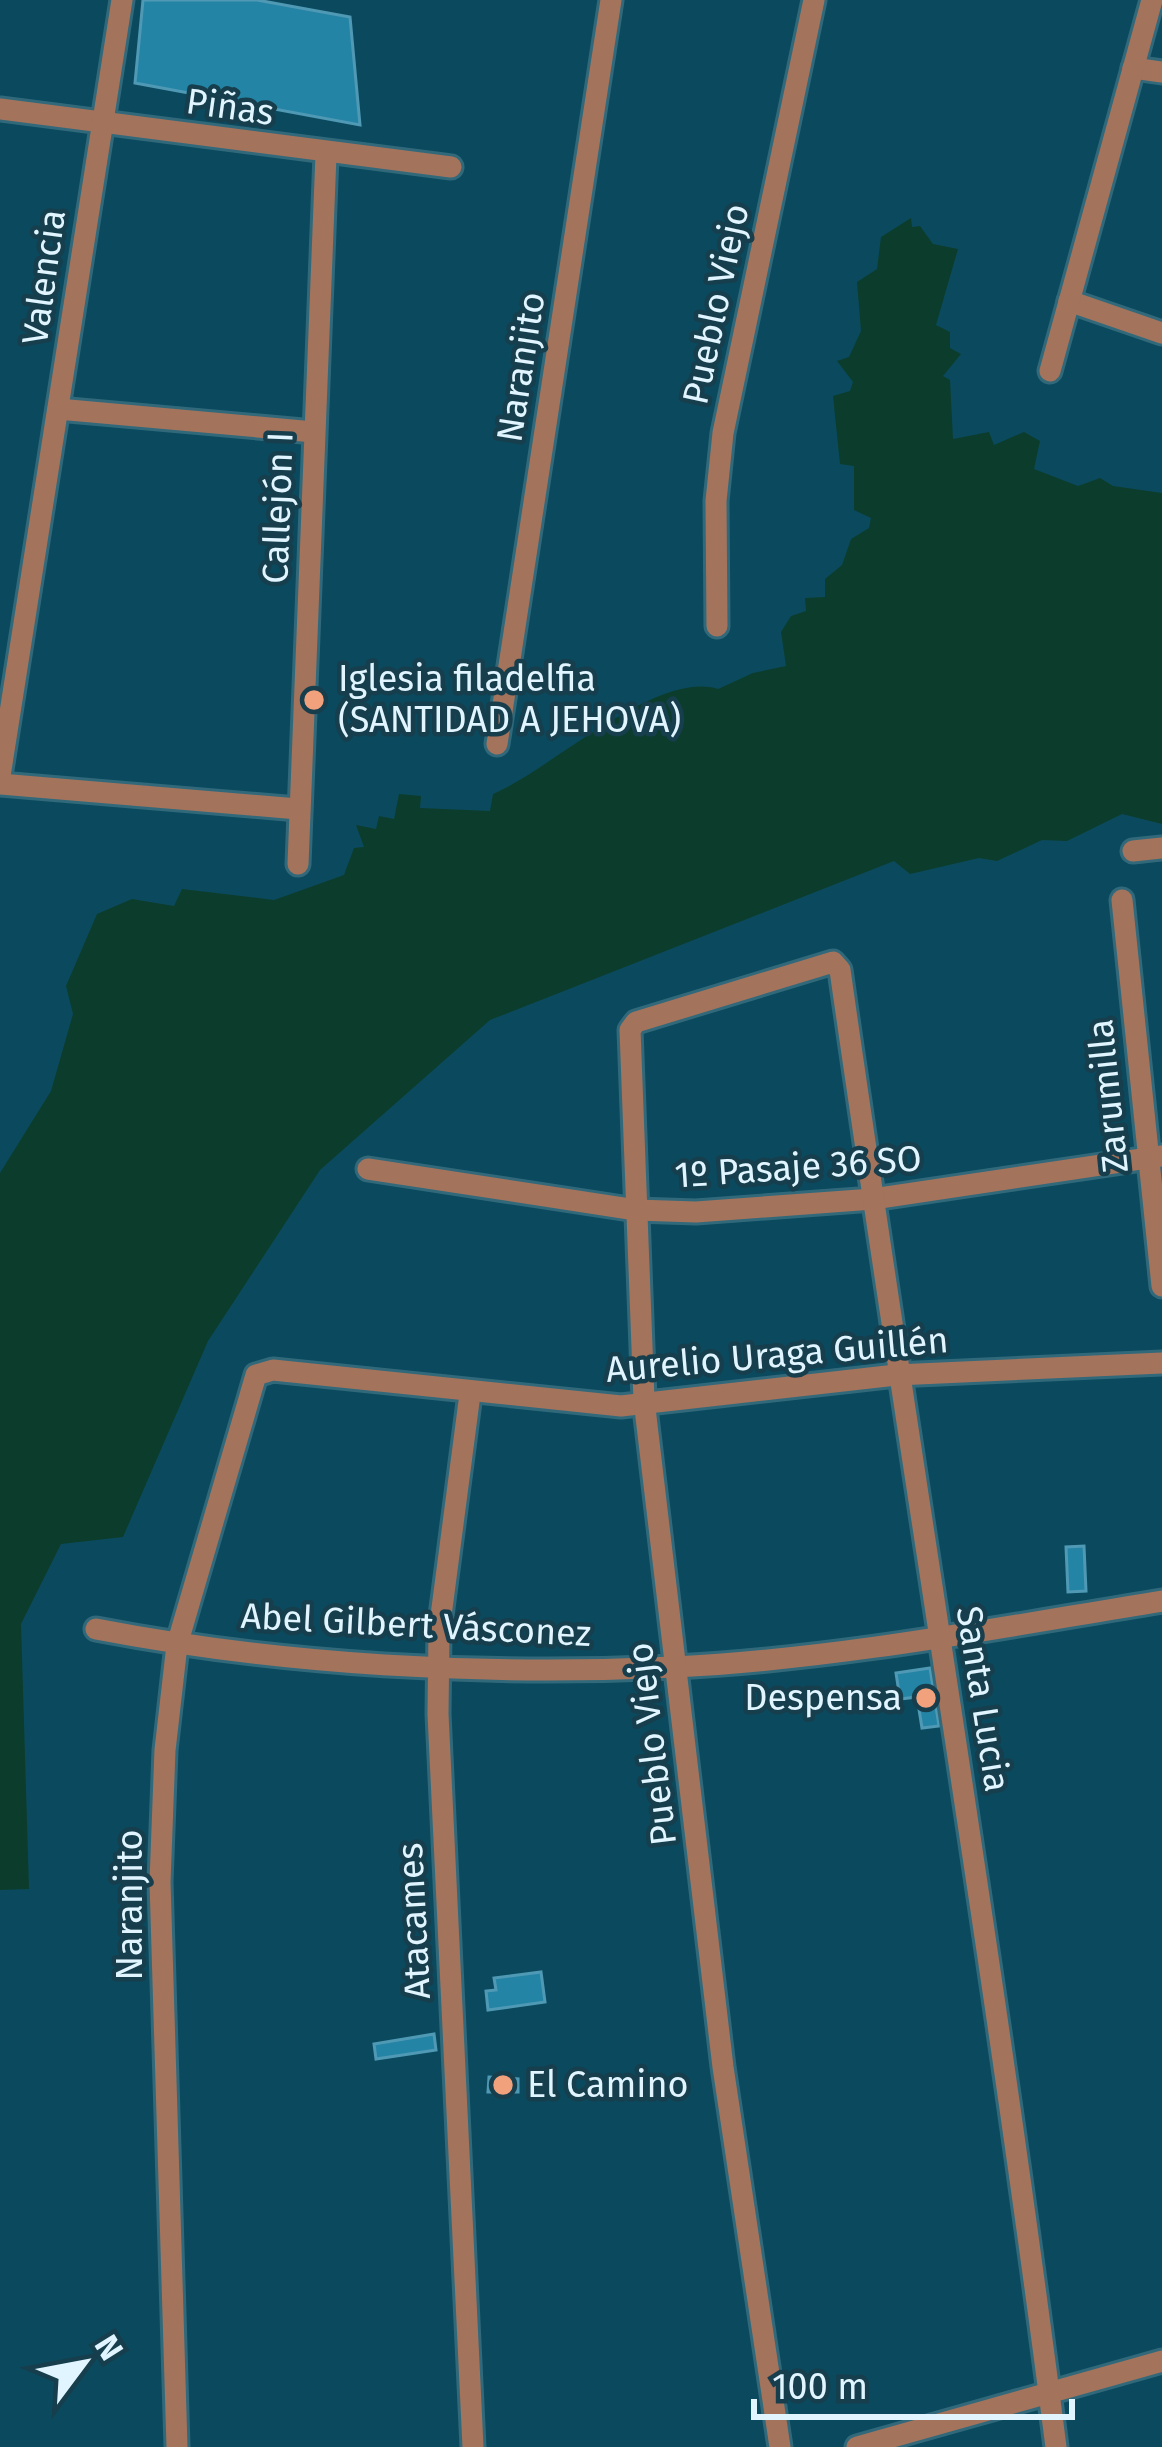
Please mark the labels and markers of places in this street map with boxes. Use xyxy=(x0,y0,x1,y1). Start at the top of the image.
place label: Iglesia filadelfia (SANTIDAD A JEHOVA) xyxy=(338,657,681,742)
marker: Iglesia filadelfia (SANTIDAD A JEHOVA) xyxy=(301,687,327,713)
place label: Despensa xyxy=(744,1676,902,1720)
marker: Despensa xyxy=(913,1685,939,1711)
place label: El Camino xyxy=(527,2063,689,2107)
marker: El Camino xyxy=(490,2072,516,2098)

